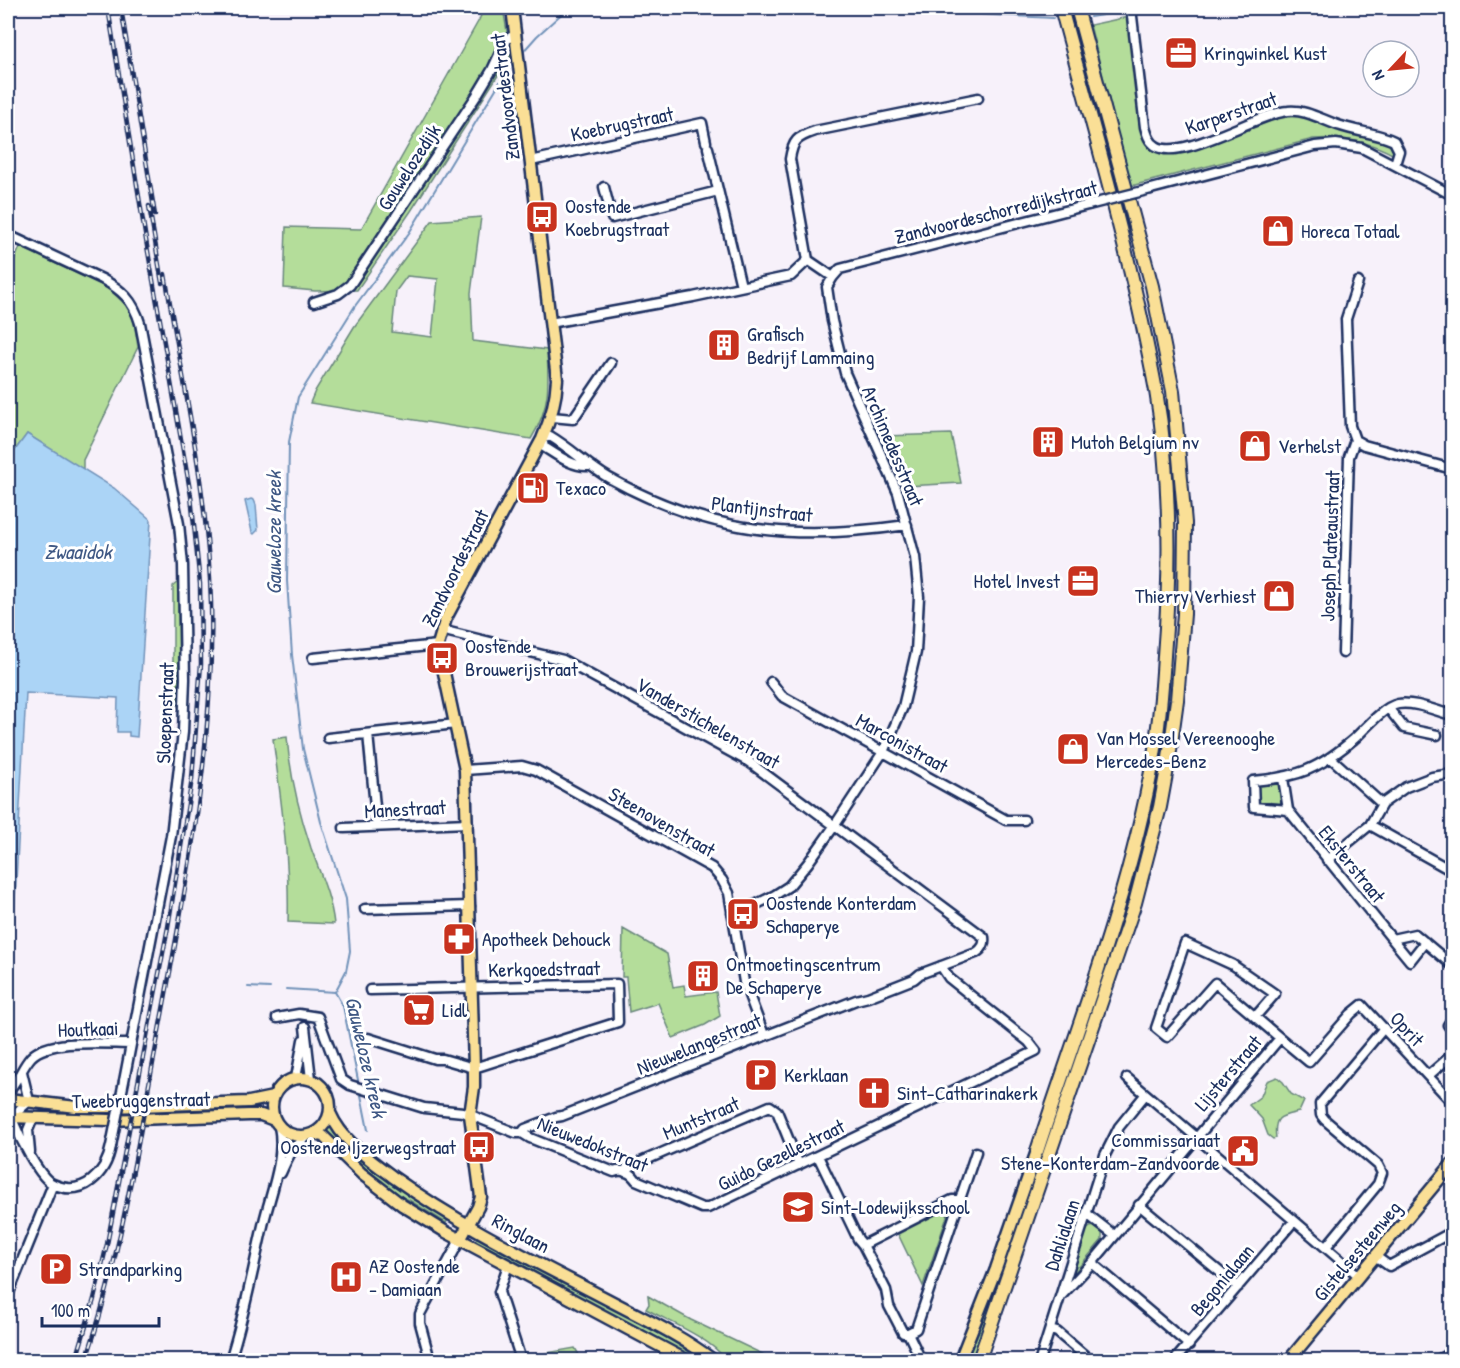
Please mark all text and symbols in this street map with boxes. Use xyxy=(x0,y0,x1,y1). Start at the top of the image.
street label: Zandvoordestraat xyxy=(483,31,526,162)
office icon: Kringwinkel Kust xyxy=(1163,35,1199,71)
place label: Kringwinkel Kust xyxy=(1204,39,1328,66)
north arrow xyxy=(1361,39,1421,99)
text: N xyxy=(1366,66,1389,84)
street label: Karperstraat xyxy=(1182,84,1281,141)
street label: Koebrugstraat xyxy=(568,99,677,148)
street label: Gouwelozedijk xyxy=(371,118,447,215)
street label: Zandvoordeschorredijkstraat xyxy=(892,173,1101,250)
place label: Oostende Koebrugstraat xyxy=(565,192,670,242)
bus stop icon: Oostende Koebrugstraat xyxy=(524,199,560,235)
shop icon: Horeca Totaal xyxy=(1260,213,1296,249)
place label: Horeca Totaal xyxy=(1301,217,1400,244)
place label: Grafisch Bedrijf Lammaing xyxy=(747,320,874,370)
building icon: Grafisch Bedrijf Lammaing xyxy=(706,327,742,363)
street label: Archimedesstraat xyxy=(856,382,931,511)
building icon: Mutoh Belgium nv xyxy=(1030,424,1066,460)
place label: Mutoh Belgium nv xyxy=(1071,428,1199,455)
shop icon: Verhelst xyxy=(1237,428,1273,464)
place label: Verhelst xyxy=(1278,432,1342,459)
water label: Gauweloze kreek xyxy=(259,469,288,595)
street label: Joseph Plateaustraat xyxy=(1313,469,1346,622)
fuel station icon: Texaco xyxy=(515,470,551,506)
place label: Texaco xyxy=(556,474,606,501)
street label: Plantijnstraat xyxy=(710,489,815,528)
street label: Zandvoordestraat xyxy=(415,504,495,631)
water label: Zwaaidok xyxy=(45,537,114,566)
office icon: Hotel Invest xyxy=(1065,563,1101,599)
place label: Hotel Invest xyxy=(974,567,1061,594)
shop icon: Thierry Verhiest xyxy=(1261,578,1297,614)
place label: Thierry Verhiest xyxy=(1135,582,1257,609)
place label: Oostende Brouwerijstraat xyxy=(465,632,579,682)
bus stop icon: Oostende Brouwerijstraat xyxy=(424,640,460,676)
street label: Sloepenstraat xyxy=(149,661,180,764)
street label: Vanderstichelenstraat xyxy=(631,670,786,775)
street label: Marconistraat xyxy=(851,706,954,780)
place label: Van Mossel Vereenooghe Mercedes-Benz xyxy=(1096,724,1275,774)
shop icon: Van Mossel Vereenooghe Mercedes-Benz xyxy=(1055,731,1091,767)
street label: Steenovenstraat xyxy=(604,780,721,864)
street label: Manestraat xyxy=(364,793,448,824)
street label: Eksterstraat xyxy=(1313,819,1393,909)
place label: Oostende Konterdam Schaperye xyxy=(766,889,916,939)
bus stop icon: Oostende Konterdam Schaperye xyxy=(725,896,761,932)
pharmacy icon: Apotheek Dehouck xyxy=(441,921,477,957)
place label: Apotheek Dehouck xyxy=(482,925,610,952)
place label: Ontmoetingscentrum De Schaperye xyxy=(726,950,881,1000)
street label: Kerkgoedstraat xyxy=(488,954,601,983)
building icon: Ontmoetingscentrum De Schaperye xyxy=(685,958,721,994)
supermarket icon: Lidl xyxy=(401,992,437,1028)
water label: Gauweloze kreek xyxy=(338,994,395,1122)
place label: Lidl xyxy=(442,996,468,1023)
street label: Oprit xyxy=(1384,1005,1431,1053)
street label: Nieuwelangestraat xyxy=(632,1006,766,1081)
street label: Houtkaai xyxy=(57,1014,119,1043)
street label: Lijsterstraat xyxy=(1188,1028,1268,1116)
parking icon: Kerklaan xyxy=(743,1057,779,1093)
place label: Kerklaan xyxy=(784,1061,848,1088)
church icon: Sint-Catharinakerk xyxy=(856,1075,892,1111)
place label: Sint-Catharinakerk xyxy=(897,1079,1038,1106)
street label: Tweebruggenstraat xyxy=(72,1085,211,1114)
street label: Muntstraat xyxy=(658,1089,744,1146)
street label: Nieuwedokstraat xyxy=(534,1109,654,1178)
street label: Guido Gezellestraat xyxy=(713,1112,850,1197)
place label: Commissariaat Stene-Konterdam-Zandvoorde xyxy=(1001,1126,1221,1176)
bus stop icon: Oostende Ijzerwegstraat xyxy=(461,1129,497,1165)
place label: Oostende Ijzerwegstraat xyxy=(280,1133,457,1160)
public building icon: Commissariaat Stene-Konterdam-Zandvoorde xyxy=(1225,1133,1261,1169)
school or university icon: Sint-Lodewijksschool xyxy=(780,1189,816,1225)
place label: Sint-Lodewijksschool xyxy=(821,1193,970,1220)
street label: Gistelsesteenweg xyxy=(1307,1195,1407,1307)
street label: Dahlialaan xyxy=(1037,1196,1086,1274)
street label: Ringlaan xyxy=(488,1206,555,1259)
street label: Begonialaan xyxy=(1183,1238,1260,1321)
parking icon: Strandparking xyxy=(38,1251,74,1287)
place label: AZ Oostende - Damiaan xyxy=(369,1252,460,1302)
place label: Strandparking xyxy=(79,1255,182,1282)
hospital icon: AZ Oostende - Damiaan xyxy=(328,1259,364,1295)
scale bar xyxy=(42,1290,159,1328)
text: 100 m xyxy=(51,1298,90,1323)

